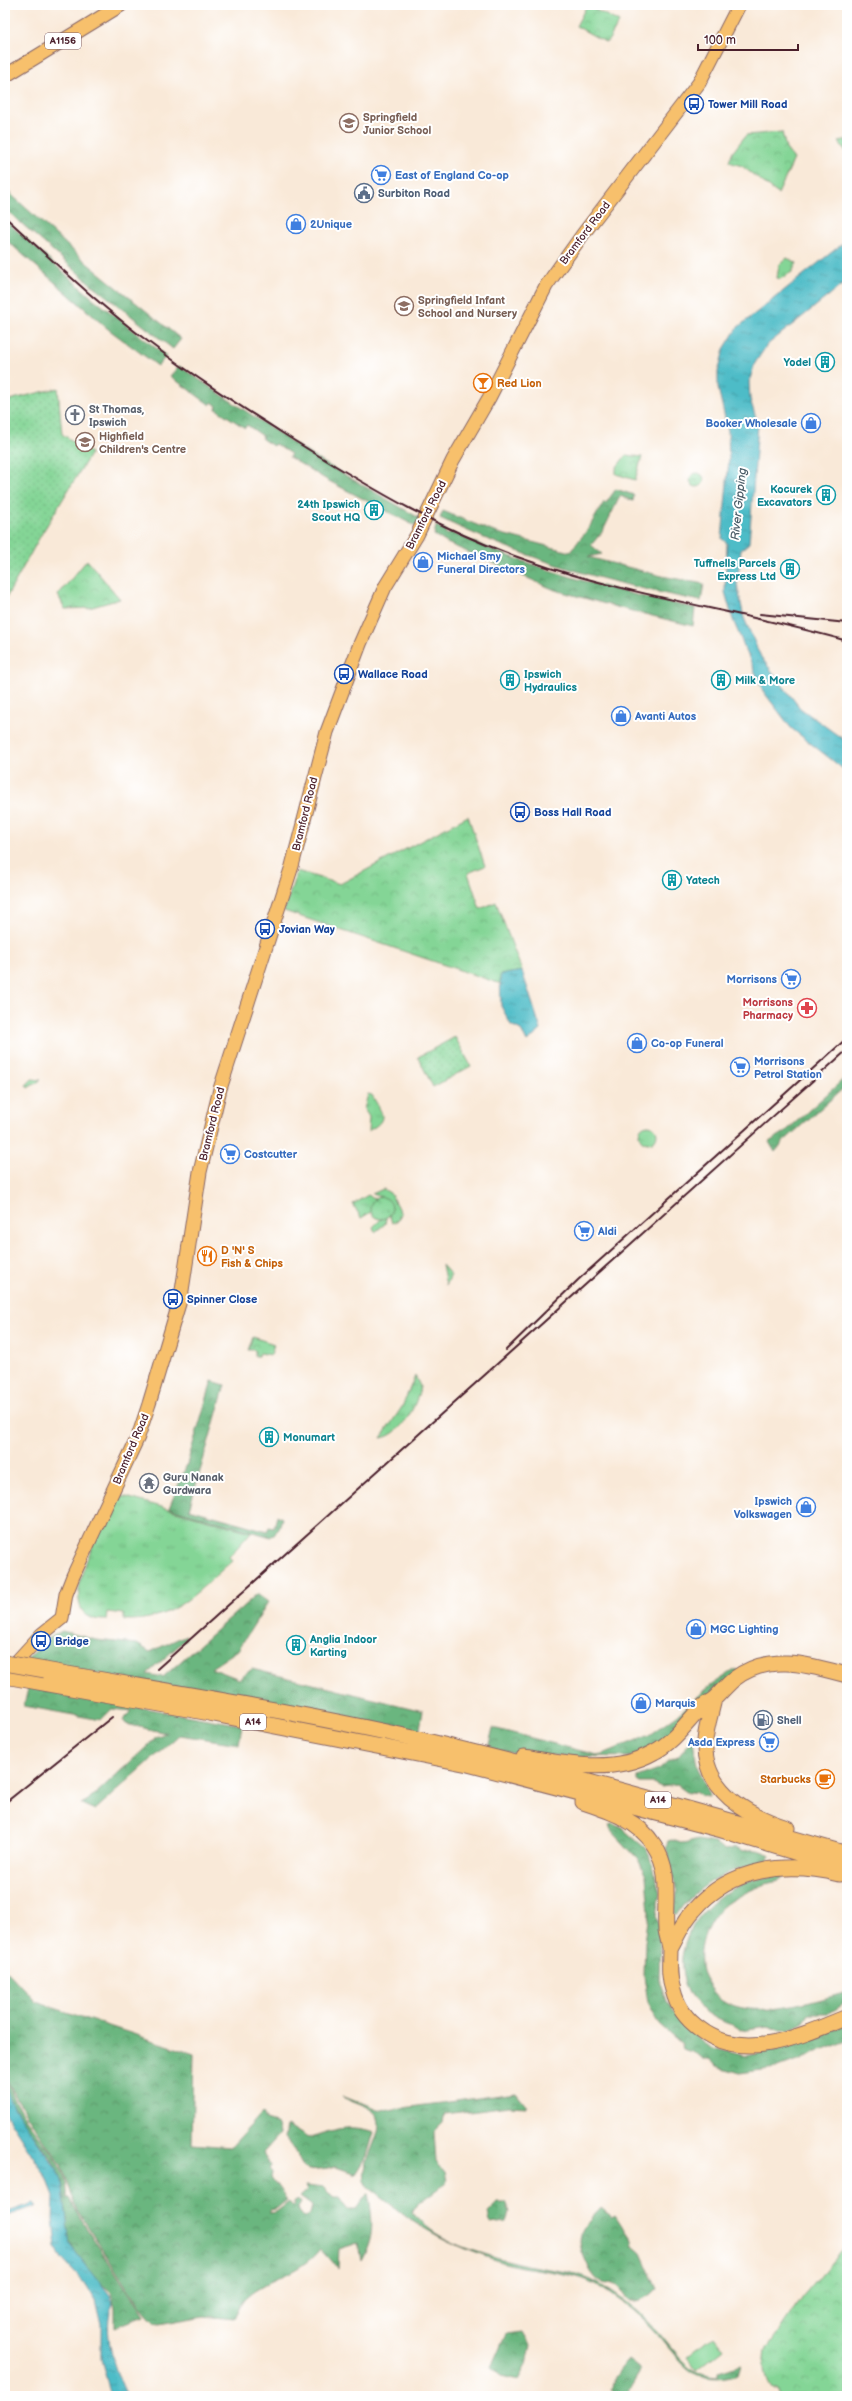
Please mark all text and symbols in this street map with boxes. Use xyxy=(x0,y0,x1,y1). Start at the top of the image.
scale bar xyxy=(698,26,798,52)
road number: A1156 xyxy=(45,33,81,49)
text: 100 m xyxy=(704,33,736,48)
bus stop icon: Tower Mill Road xyxy=(683,93,705,115)
place label: Tower Mill Road xyxy=(708,98,787,111)
place label: Springfield Junior School xyxy=(363,111,432,137)
school or university icon: Springfield Junior School xyxy=(338,112,360,134)
supermarket icon: East of England Co-op xyxy=(370,164,392,186)
place label: East of England Co-op xyxy=(395,169,509,182)
public building icon: Surbiton Road xyxy=(353,182,375,204)
place label: Surbiton Road xyxy=(378,187,450,200)
street label: Bramford Road xyxy=(557,199,613,267)
shop icon: 2Unique xyxy=(285,213,307,235)
place label: 2Unique xyxy=(310,218,352,231)
place label: Springfield Infant School and Nursery xyxy=(418,294,517,320)
school or university icon: Springfield Infant School and Nursery xyxy=(393,295,415,317)
building icon: Yodel xyxy=(814,351,836,373)
place label: Yodel xyxy=(784,356,811,369)
bar icon: Red Lion xyxy=(472,372,494,394)
place label: Red Lion xyxy=(497,377,542,390)
place label: St Thomas, Ipswich xyxy=(89,403,144,429)
church icon: St Thomas, Ipswich xyxy=(64,404,86,426)
shop icon: Booker Wholesale xyxy=(800,412,822,434)
place label: Booker Wholesale xyxy=(706,417,797,430)
place label: Highfield Children's Centre xyxy=(99,430,186,456)
school or university icon: Highfield Children's Centre xyxy=(74,431,96,453)
water label: River Gipping xyxy=(728,467,750,541)
street label: Bramford Road xyxy=(403,478,449,552)
place label: Kocurek Excavators xyxy=(757,483,813,509)
building icon: Kocurek Excavators xyxy=(815,484,837,506)
place label: 24th Ipswich Scout HQ xyxy=(297,498,361,524)
building icon: 24th Ipswich Scout HQ xyxy=(363,499,385,521)
place label: Michael Smy Funeral Directors xyxy=(437,550,525,576)
shop icon: Michael Smy Funeral Directors xyxy=(412,551,434,573)
place label: Tuffnells Parcels Express Ltd xyxy=(694,557,777,583)
building icon: Tuffnells Parcels Express Ltd xyxy=(779,558,801,580)
bus stop icon: Wallace Road xyxy=(333,663,355,685)
place label: Wallace Road xyxy=(358,668,428,681)
place label: Ipswich Hydraulics xyxy=(524,668,578,694)
building icon: Ipswich Hydraulics xyxy=(499,669,521,691)
building icon: Milk & More xyxy=(710,669,732,691)
place label: Milk & More xyxy=(735,674,795,687)
shop icon: Avanti Autos xyxy=(610,705,632,727)
place label: Avanti Autos xyxy=(634,710,697,723)
street label: Bramford Road xyxy=(290,776,320,852)
bus stop icon: Boss Hall Road xyxy=(509,801,531,823)
place label: Boss Hall Road xyxy=(534,806,611,819)
building icon: Yatech xyxy=(661,869,683,891)
place label: Yatech xyxy=(686,874,720,887)
bus stop icon: Jovian Way xyxy=(254,918,276,940)
place label: Jovian Way xyxy=(279,923,335,936)
supermarket icon: Morrisons xyxy=(780,968,802,990)
place label: Morrisons xyxy=(727,973,778,986)
place label: Morrisons Pharmacy xyxy=(743,996,794,1022)
pharmacy icon: Morrisons Pharmacy xyxy=(796,997,818,1019)
shop icon: Co-op Funeral xyxy=(626,1032,648,1054)
place label: Co-op Funeral xyxy=(651,1037,724,1050)
place label: Morrisons Petrol Station xyxy=(754,1055,822,1081)
supermarket icon: Morrisons Petrol Station xyxy=(729,1056,751,1078)
street label: Bramford Road xyxy=(197,1086,227,1162)
supermarket icon: Costcutter xyxy=(219,1143,241,1165)
place label: Costcutter xyxy=(244,1148,298,1161)
supermarket icon: Aldi xyxy=(573,1220,595,1242)
place label: Aldi xyxy=(597,1225,617,1238)
place label: D 'N' S Fish & Chips xyxy=(221,1244,283,1270)
restaurant icon: D 'N' S Fish & Chips xyxy=(196,1245,218,1267)
bus stop icon: Spinner Close xyxy=(162,1288,184,1310)
place label: Spinner Close xyxy=(187,1293,257,1306)
street label: Bramford Road xyxy=(110,1412,152,1486)
building icon: Monumart xyxy=(258,1426,280,1448)
place label: Monumart xyxy=(283,1431,335,1444)
place label: Guru Nanak Gurdwara xyxy=(163,1471,224,1497)
temple icon: Guru Nanak Gurdwara xyxy=(138,1472,160,1494)
place label: Ipswich Volkswagen xyxy=(734,1495,792,1521)
shop icon: Ipswich Volkswagen xyxy=(795,1496,817,1518)
shop icon: MGC Lighting xyxy=(685,1618,707,1640)
place label: MGC Lighting xyxy=(710,1623,778,1636)
bus stop icon: Bridge xyxy=(30,1630,52,1652)
place label: Anglia Indoor Karting xyxy=(309,1633,378,1659)
building icon: Anglia Indoor Karting xyxy=(285,1634,307,1656)
place label: Bridge xyxy=(55,1635,89,1648)
shop icon: Marquis xyxy=(630,1692,652,1714)
place label: Marquis xyxy=(655,1697,696,1710)
fuel station icon: Shell xyxy=(752,1709,774,1731)
road number: A14 xyxy=(240,1714,266,1730)
place label: Shell xyxy=(777,1714,802,1727)
supermarket icon: Asda Express xyxy=(758,1731,780,1753)
place label: Asda Express xyxy=(687,1736,756,1749)
cafe icon: Starbucks xyxy=(814,1768,836,1790)
place label: Starbucks xyxy=(760,1773,812,1786)
road number: A14 xyxy=(645,1792,671,1808)

